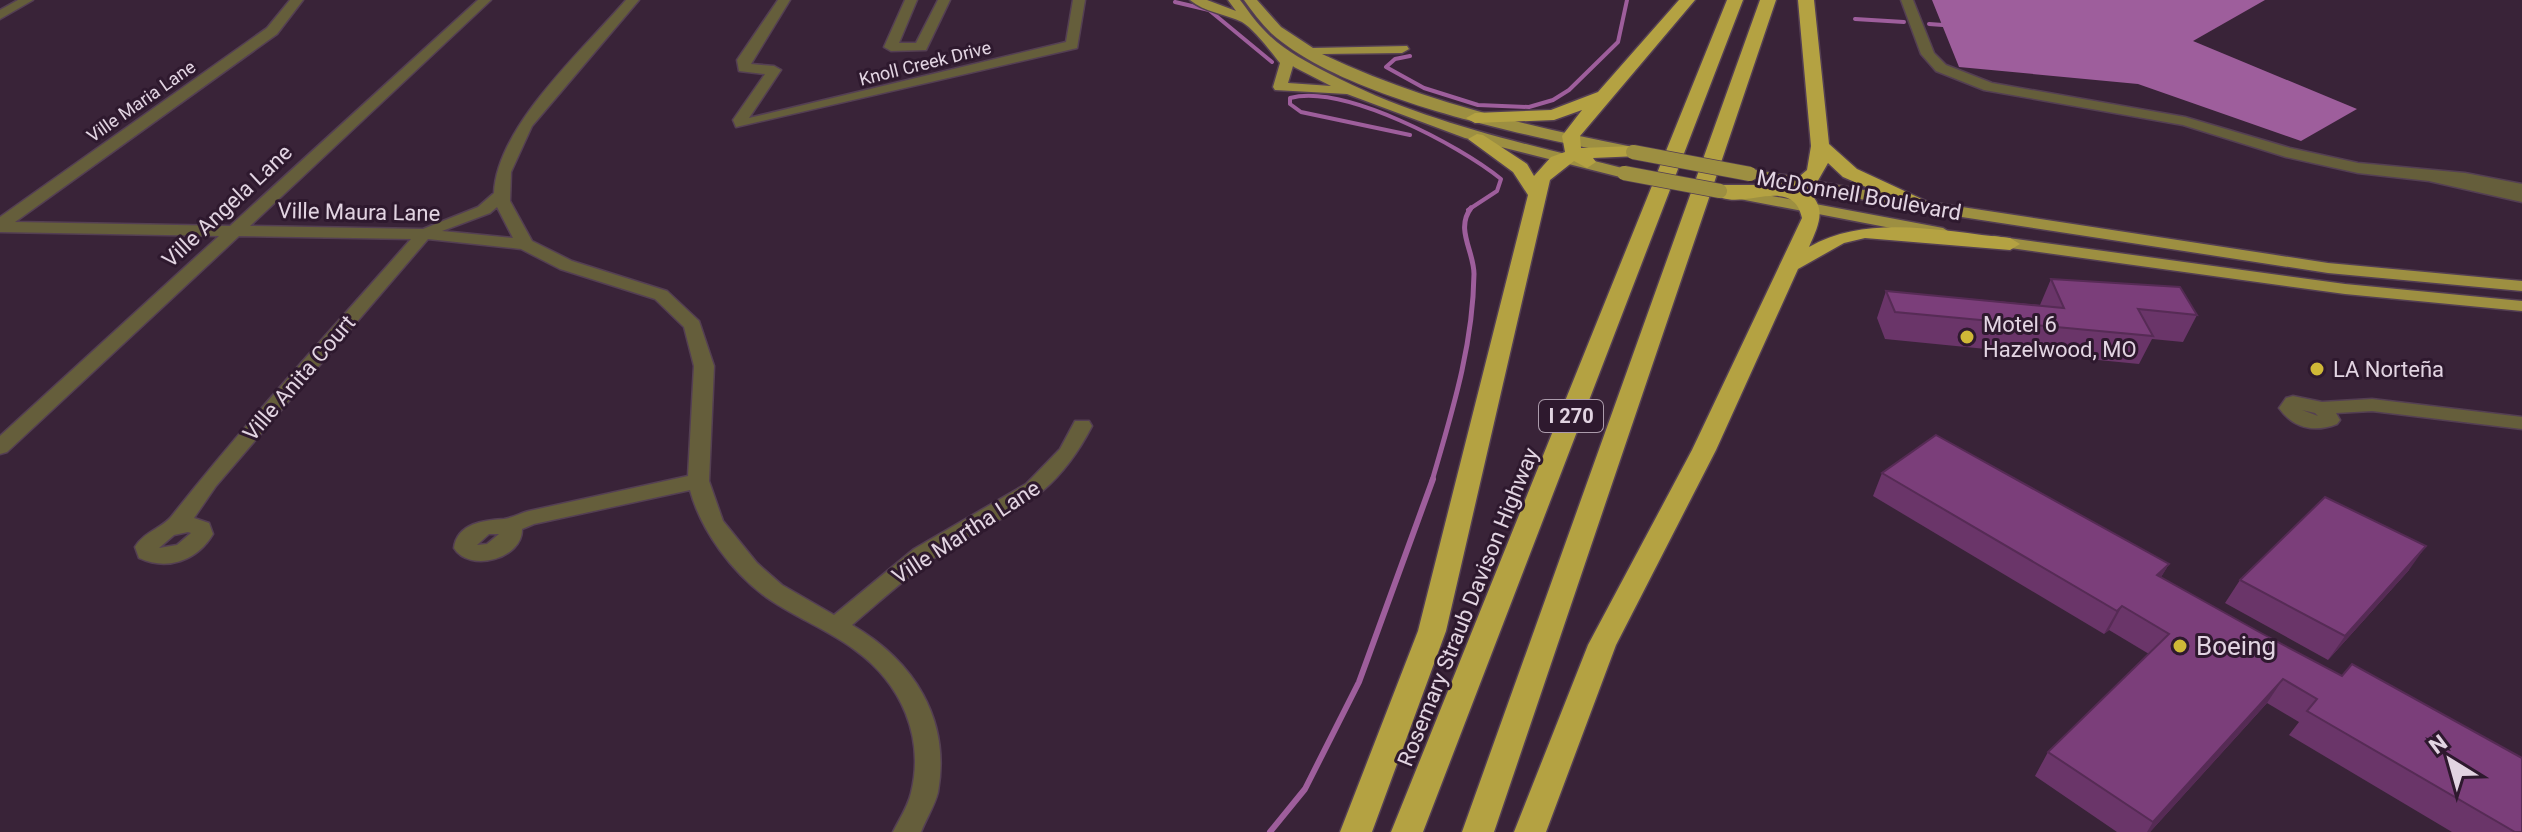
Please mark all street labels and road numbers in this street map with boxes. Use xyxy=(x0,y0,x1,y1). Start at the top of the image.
street label: Knoll Creek Drive xyxy=(857,36,993,90)
street label: Ville Maria Lane xyxy=(83,56,199,146)
street label: Ville Angela Lane xyxy=(157,140,297,272)
street label: McDonnell Boulevard xyxy=(1755,165,1963,225)
street label: Ville Maura Lane xyxy=(278,198,440,226)
street label: Ville Anita Court xyxy=(238,310,360,446)
road number: I 270 xyxy=(1539,400,1603,432)
street label: Rosemary Straub Davison Highway xyxy=(1393,444,1544,770)
street label: Ville Martha Lane xyxy=(888,475,1044,589)

